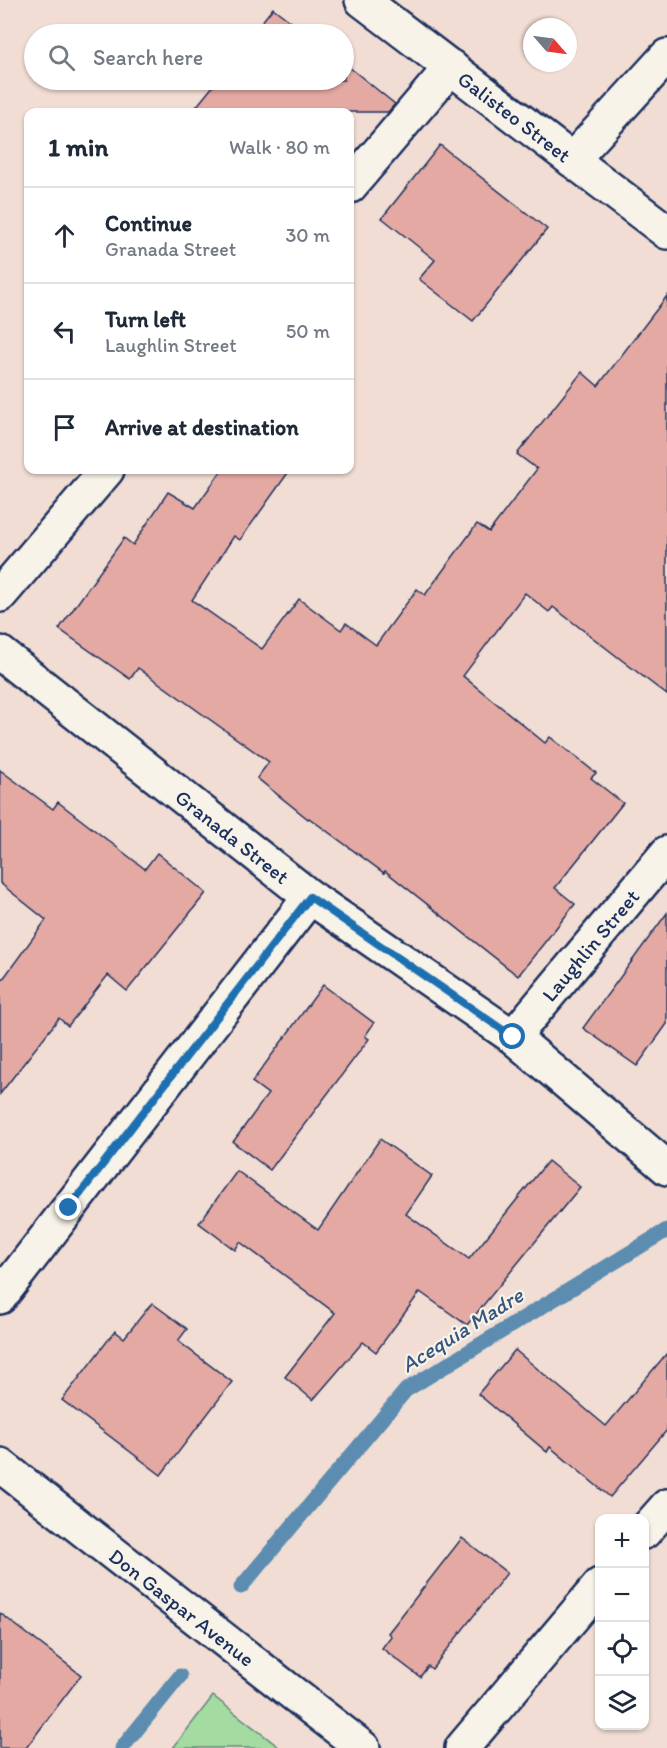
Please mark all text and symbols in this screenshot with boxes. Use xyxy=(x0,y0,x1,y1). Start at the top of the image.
north arrow xyxy=(523,18,577,72)
search box xyxy=(24,24,354,90)
icon: search xyxy=(45,41,78,74)
text: Search here xyxy=(93,44,203,71)
street label: Galisteo Street xyxy=(453,65,576,167)
text: 1 min xyxy=(48,131,108,163)
text: Walk · 80 m xyxy=(229,135,330,159)
text: Continue xyxy=(105,210,192,237)
icon: ahead xyxy=(48,219,81,252)
text: 30 m xyxy=(285,223,330,247)
text: Granada Street xyxy=(105,237,236,261)
text: Turn left xyxy=(105,306,186,333)
icon: left xyxy=(48,315,81,348)
text: 50 m xyxy=(286,319,330,343)
text: Laughlin Street xyxy=(105,333,237,357)
icon: arrive xyxy=(48,411,81,444)
text: Arrive at destination xyxy=(105,414,299,441)
street label: Granada Street xyxy=(171,784,295,889)
street label: Laughlin Street xyxy=(536,884,644,1006)
route start xyxy=(499,1023,525,1049)
route end xyxy=(55,1194,81,1220)
water label: Acequia Madre xyxy=(396,1281,529,1378)
map controls xyxy=(595,1514,649,1730)
button: + xyxy=(595,1514,649,1568)
street label: Don Gaspar Avenue xyxy=(105,1543,260,1671)
button: − xyxy=(595,1568,649,1622)
button: locate xyxy=(595,1622,649,1676)
button: layers xyxy=(595,1676,649,1730)

